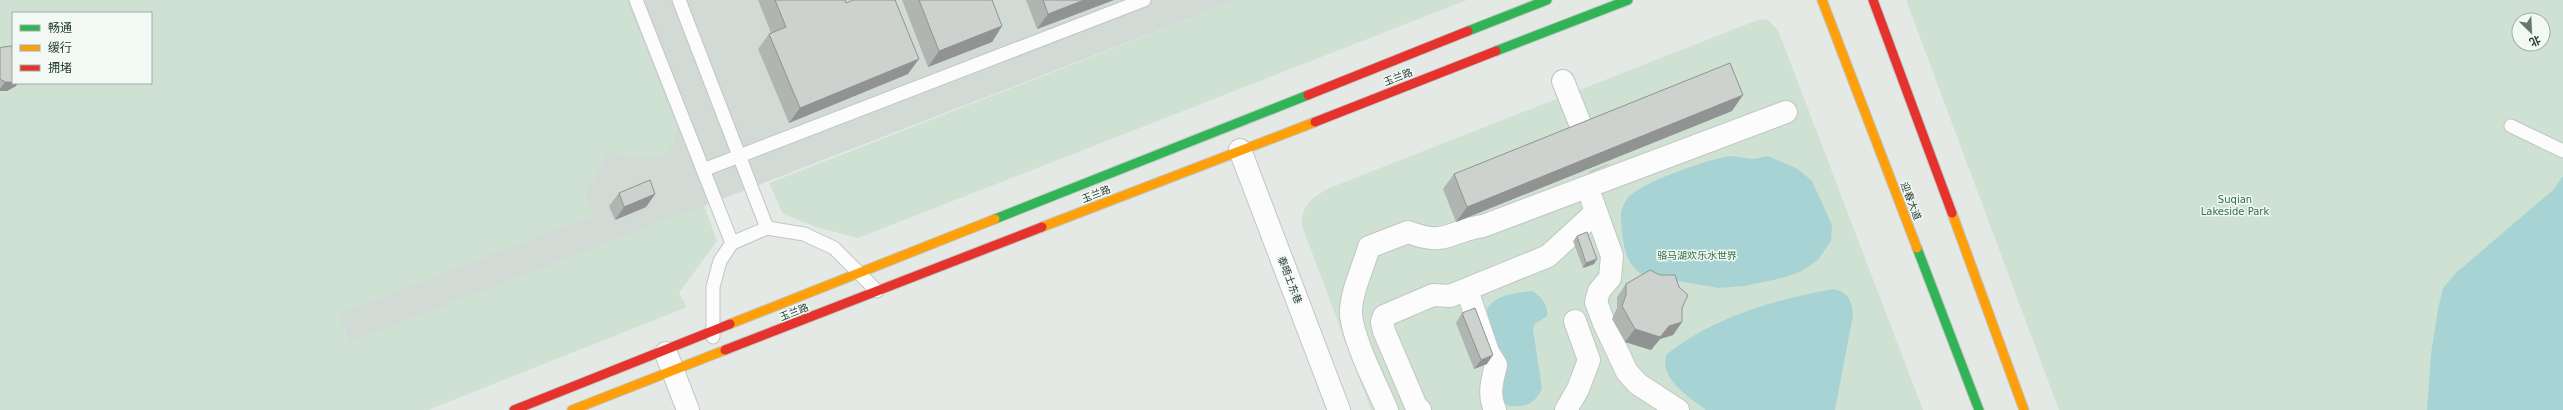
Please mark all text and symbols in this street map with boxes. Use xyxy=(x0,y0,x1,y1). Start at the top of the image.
legend xyxy=(12,12,152,84)
north arrow xyxy=(2511,12,2551,52)
text: 畅通 xyxy=(48,21,72,35)
text: 北 xyxy=(2527,33,2543,49)
text: 缓行 xyxy=(48,41,72,55)
text: 拥堵 xyxy=(48,61,72,75)
street label: 玉兰路 xyxy=(1382,66,1414,88)
street label: 迎春大道 xyxy=(1899,180,1923,222)
street label: 玉兰路 xyxy=(1080,183,1112,205)
park label: Suqian Lakeside Park xyxy=(2201,194,2269,217)
park label: 骆马湖欢乐水世界 xyxy=(1657,250,1737,261)
street label: 泰晤士东巷 xyxy=(1276,255,1304,305)
street label: 玉兰路 xyxy=(778,301,810,323)

